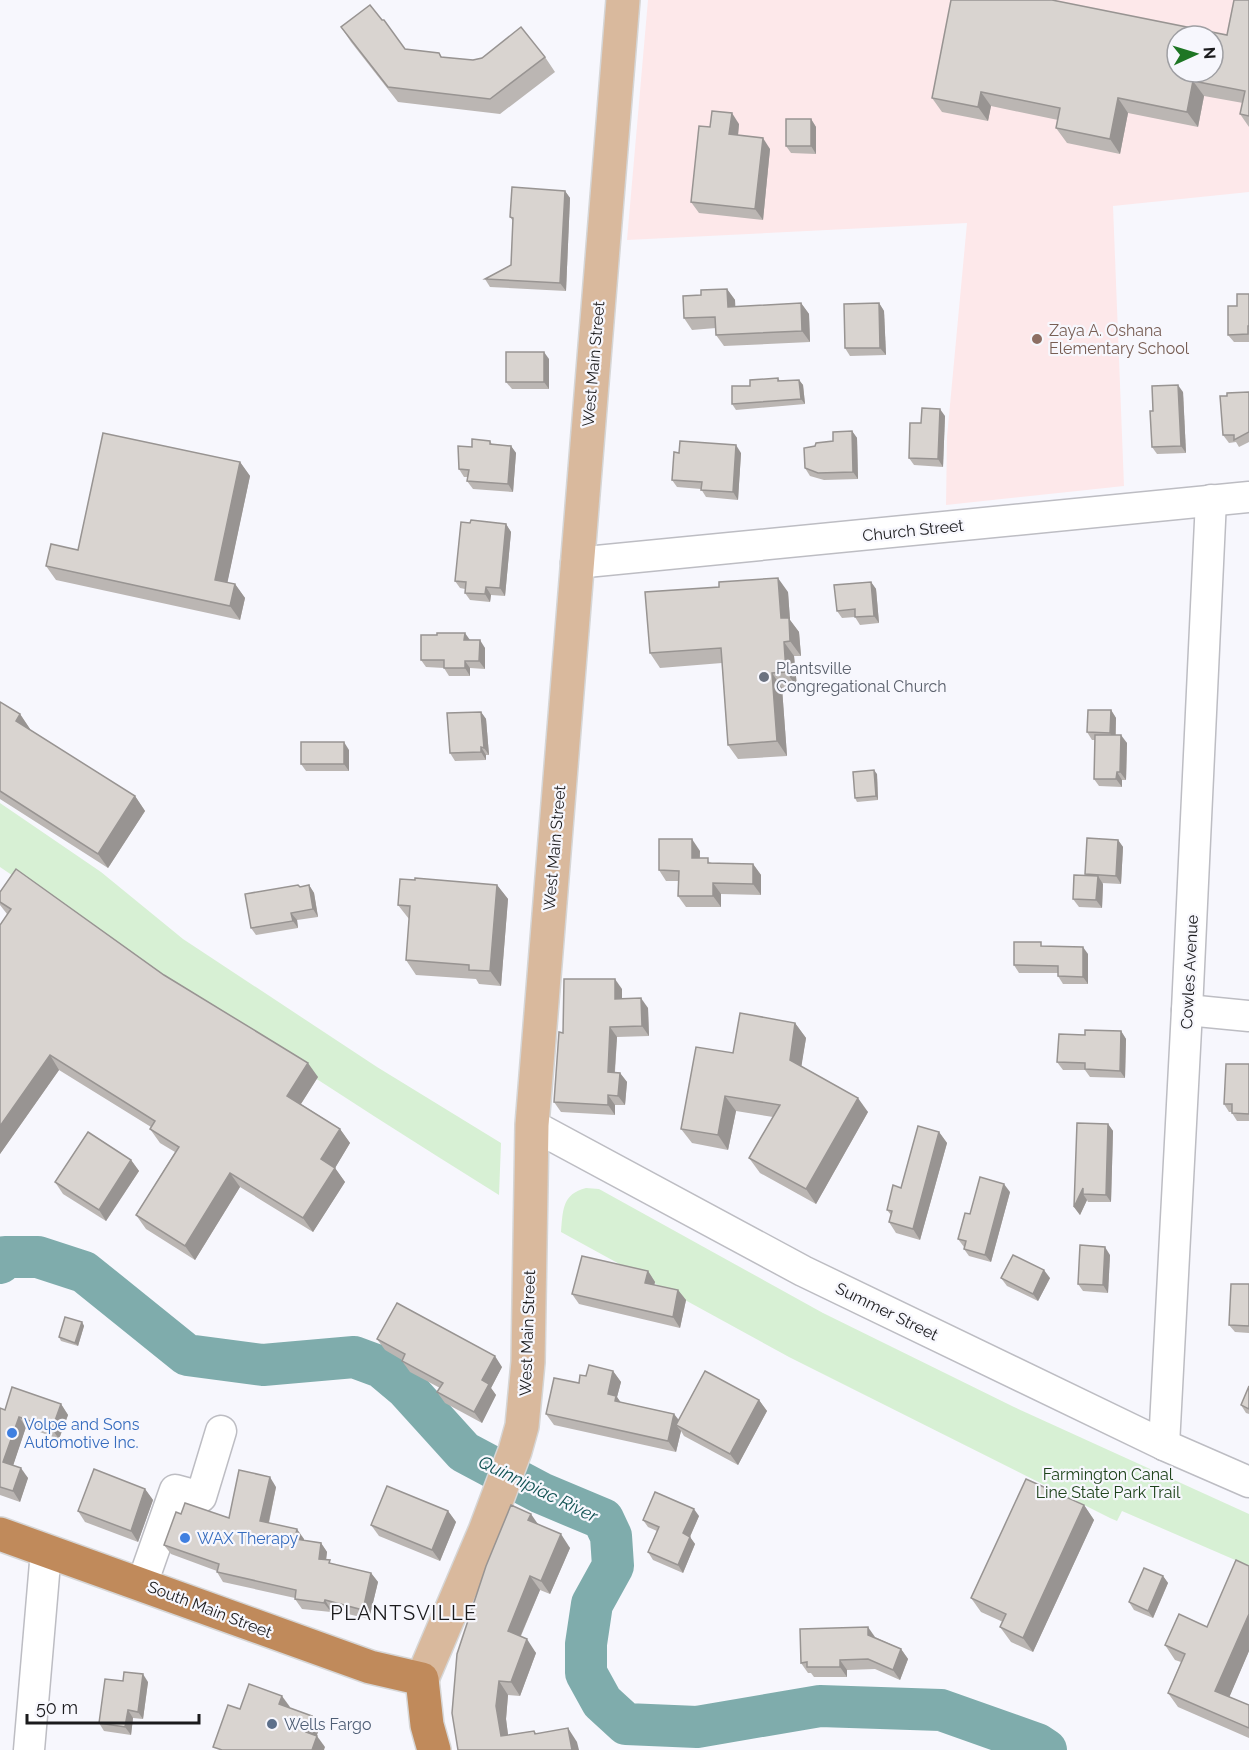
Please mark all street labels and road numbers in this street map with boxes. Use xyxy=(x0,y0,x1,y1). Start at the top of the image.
street label: West Main Street xyxy=(579,300,609,428)
street label: Church Street xyxy=(861,516,965,545)
street label: West Main Street xyxy=(540,784,570,912)
street label: Cowles Avenue xyxy=(1177,914,1202,1030)
street label: West Main Street xyxy=(516,1269,539,1396)
street label: Summer Street xyxy=(832,1278,942,1345)
street label: South Main Street xyxy=(145,1577,275,1642)

